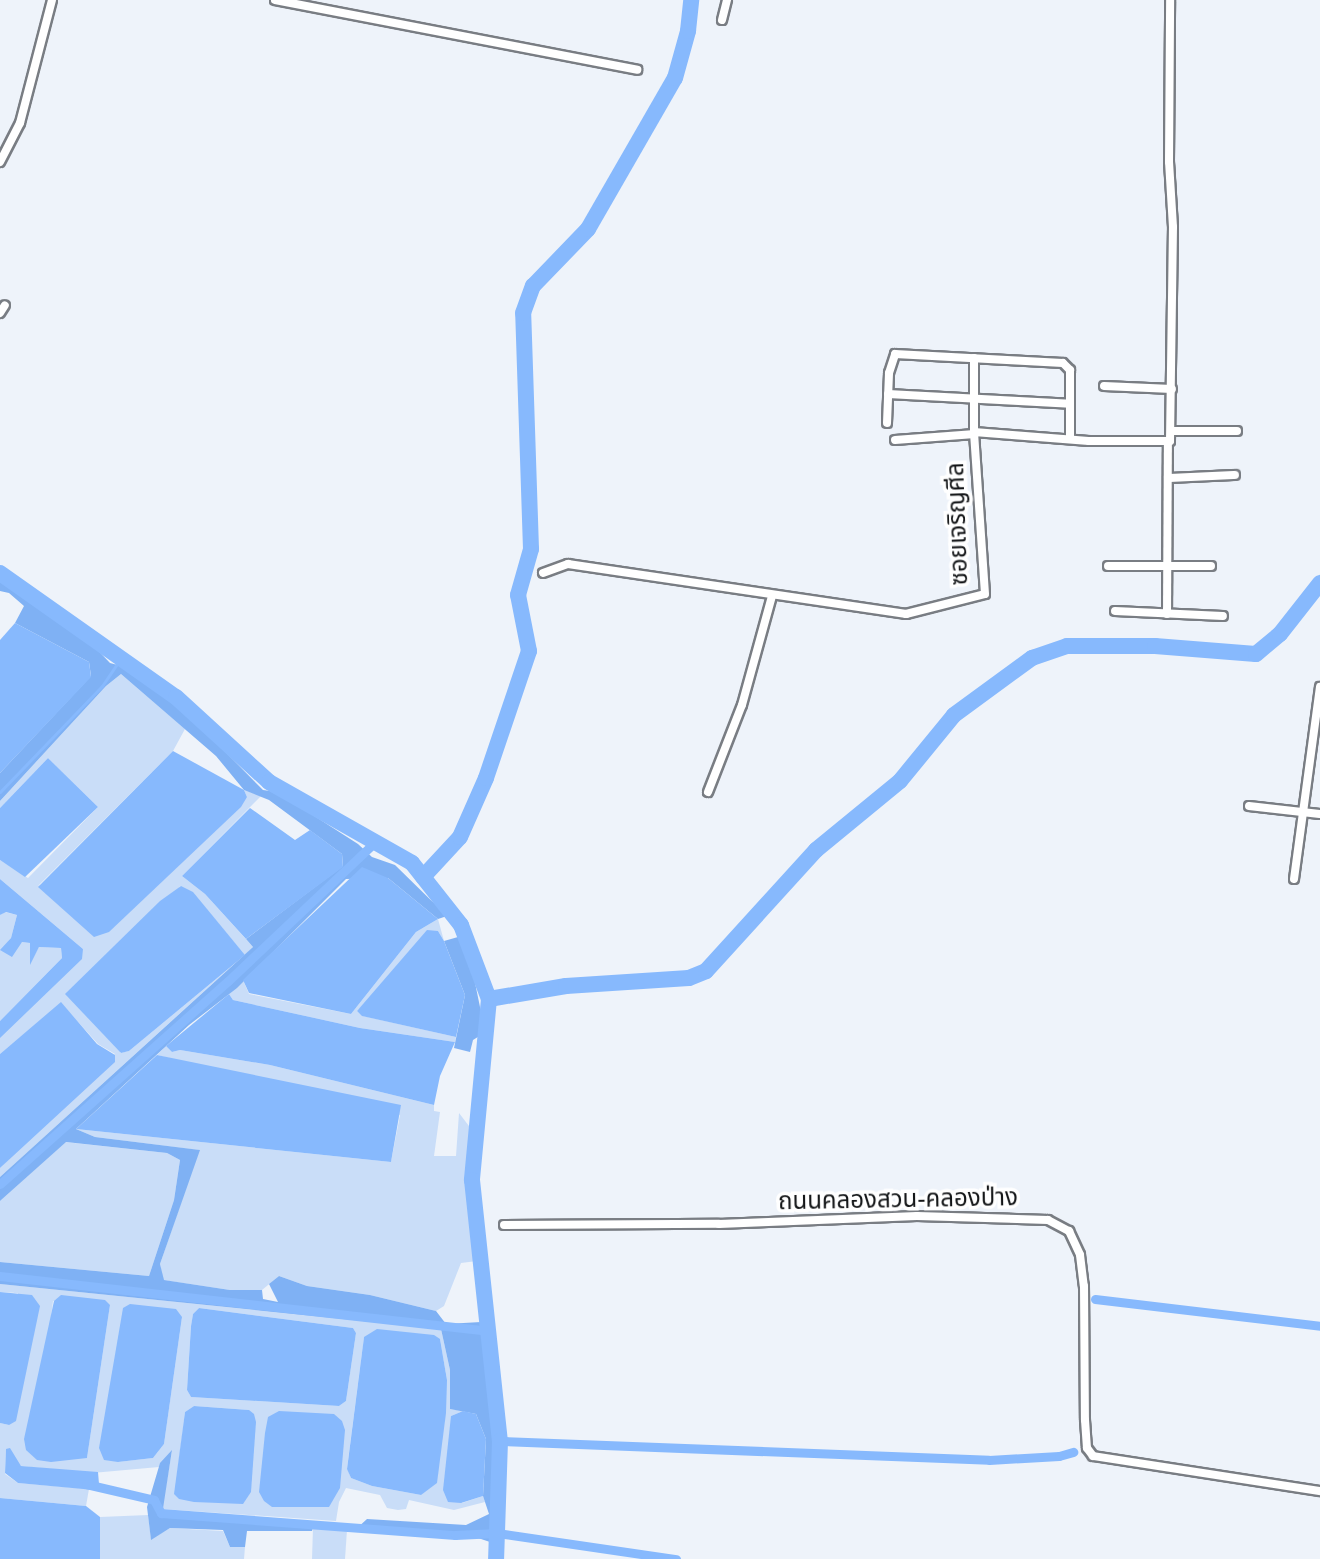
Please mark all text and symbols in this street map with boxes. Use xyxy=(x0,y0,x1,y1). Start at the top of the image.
street label: ซอยเจริญศีล xyxy=(941,462,975,586)
street label: ถนนคลองสวน-คลองป่าง xyxy=(778,1184,1018,1216)

